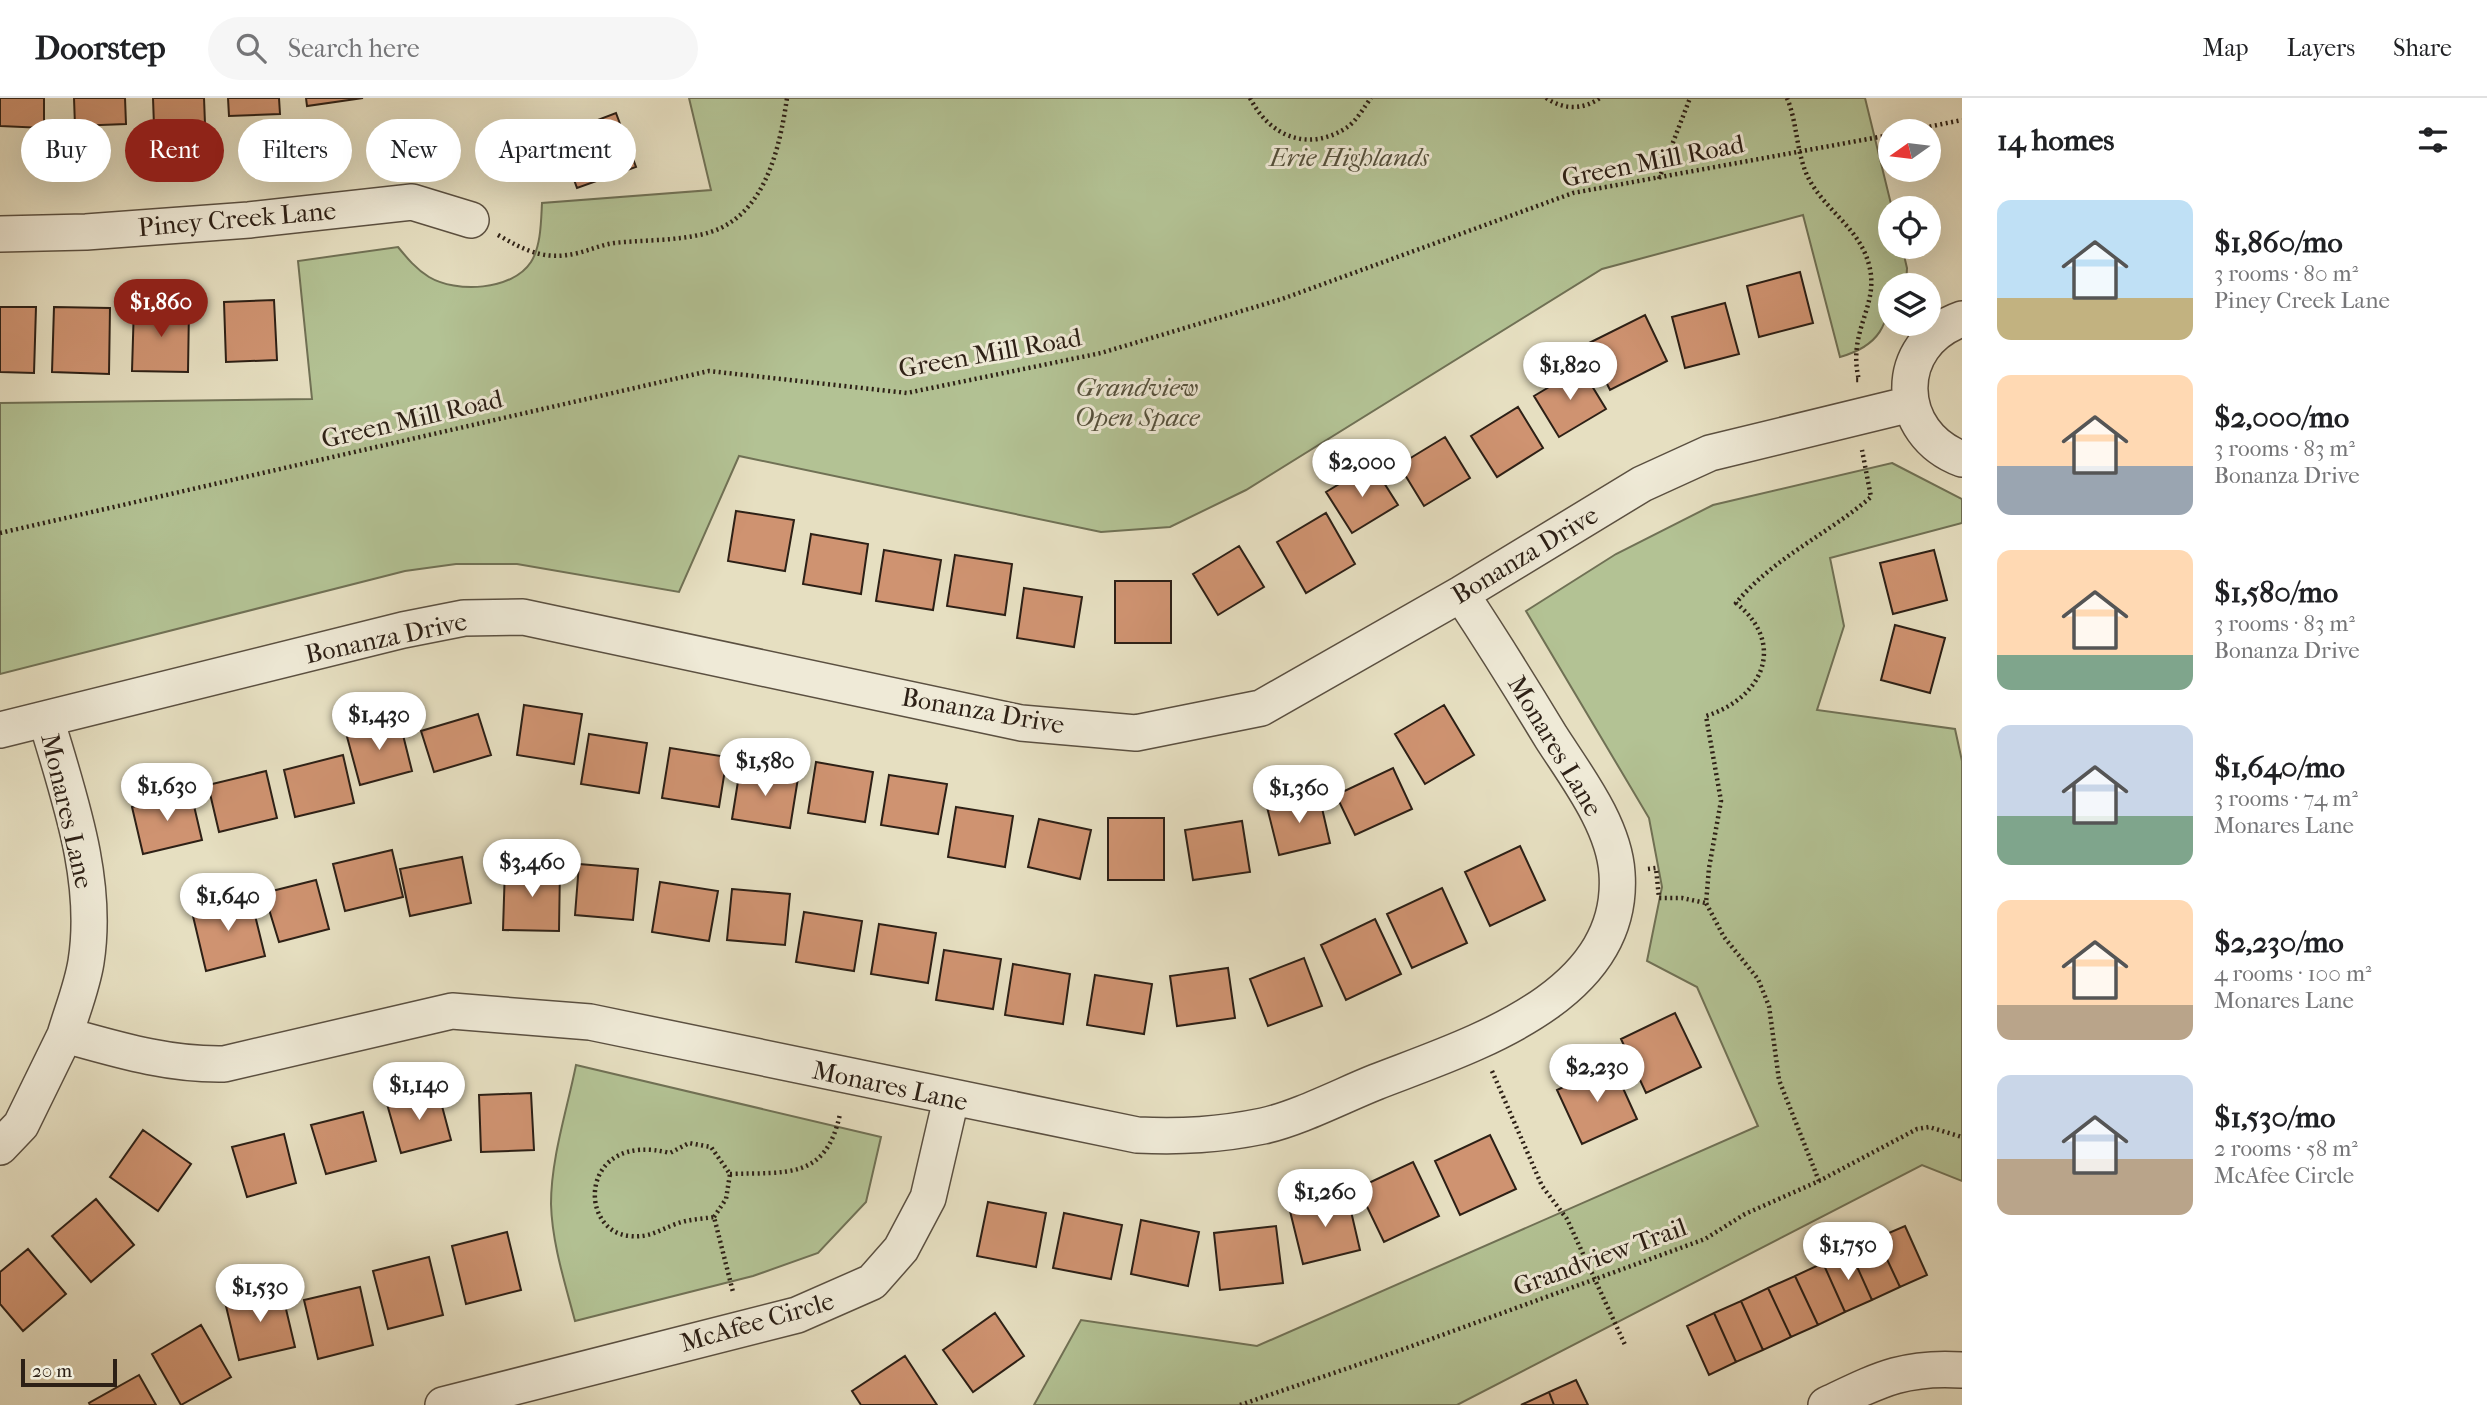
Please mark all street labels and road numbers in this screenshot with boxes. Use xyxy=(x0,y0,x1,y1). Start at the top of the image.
street label: Green Mill Road xyxy=(1559,128,1748,194)
street label: Piney Creek Lane xyxy=(137,195,337,243)
street label: Green Mill Road xyxy=(896,322,1085,384)
street label: Green Mill Road xyxy=(318,383,506,455)
street label: Bonanza Drive xyxy=(1446,499,1604,611)
street label: Bonanza Drive xyxy=(302,606,470,670)
street label: Monares Lane xyxy=(1501,670,1609,822)
street label: Bonanza Drive xyxy=(899,681,1067,741)
street label: Monares Lane xyxy=(34,730,100,892)
street label: Monares Lane xyxy=(809,1054,971,1118)
street label: Grandview Trail xyxy=(1509,1211,1691,1303)
street label: McAfee Circle xyxy=(677,1285,838,1359)

